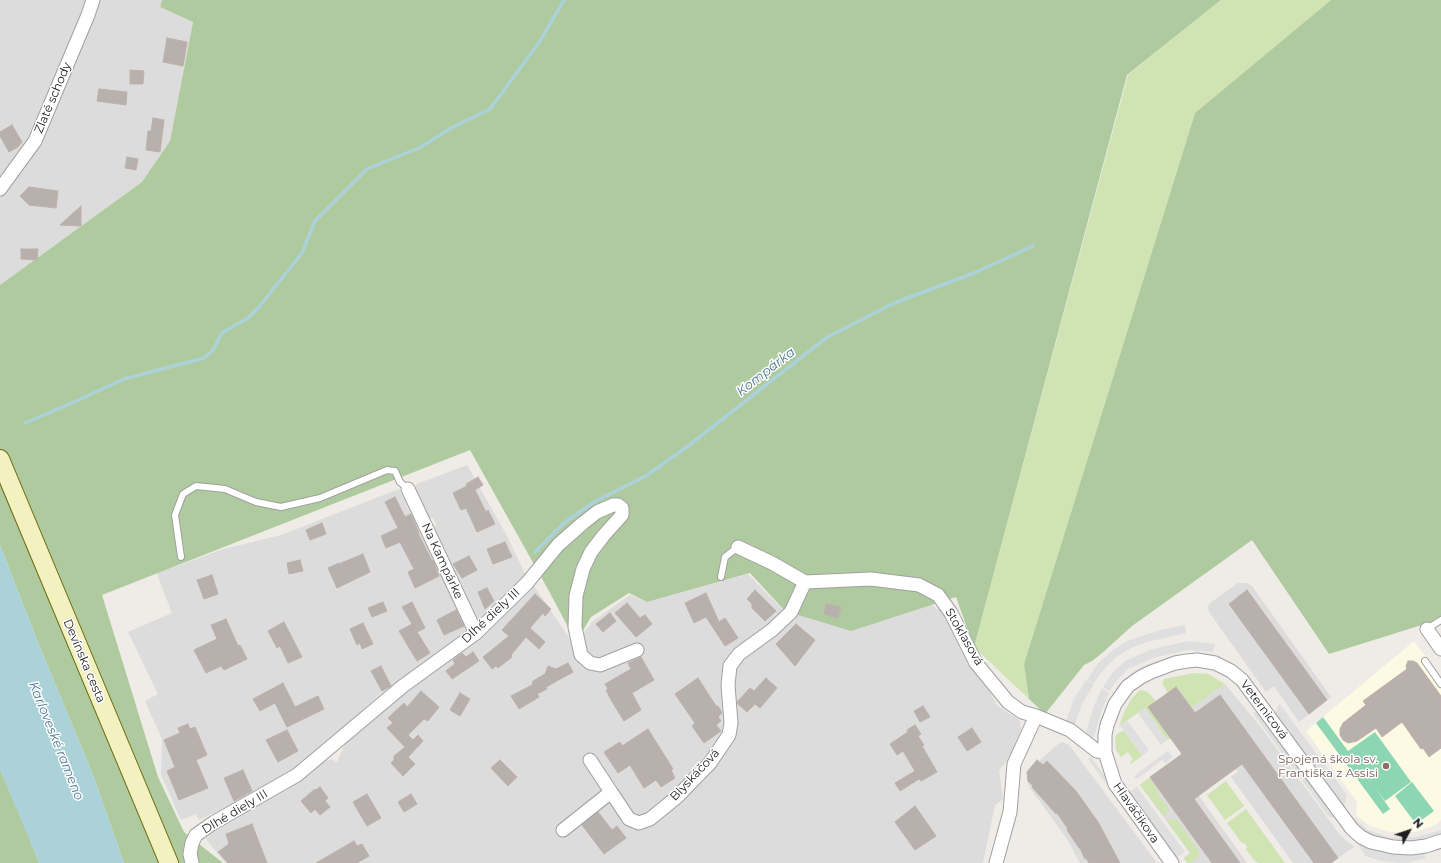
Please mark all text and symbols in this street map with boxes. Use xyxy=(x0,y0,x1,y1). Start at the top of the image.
street label: Zlaté schody xyxy=(32,60,74,136)
water label: Kompárka xyxy=(734,344,798,400)
street label: Na Kampárke xyxy=(418,521,466,601)
street label: Dlhé diely III xyxy=(459,586,523,646)
street label: Stoklasová xyxy=(942,606,986,668)
street label: Devínska cesta xyxy=(60,617,108,705)
street label: Veternicová xyxy=(1237,678,1291,742)
water label: Karloveské rameno xyxy=(25,679,87,803)
street label: Blyskáčová xyxy=(667,746,723,804)
place label: Spojená škola sv. Františka z Assisi xyxy=(1278,752,1378,780)
marker: Spojená škola sv. Františka z Assisi xyxy=(1381,761,1391,771)
street label: Hlaváčikova xyxy=(1110,780,1162,846)
street label: Dlhé diely III xyxy=(200,787,270,837)
north arrow xyxy=(1389,811,1429,851)
text: N xyxy=(1410,815,1426,831)

